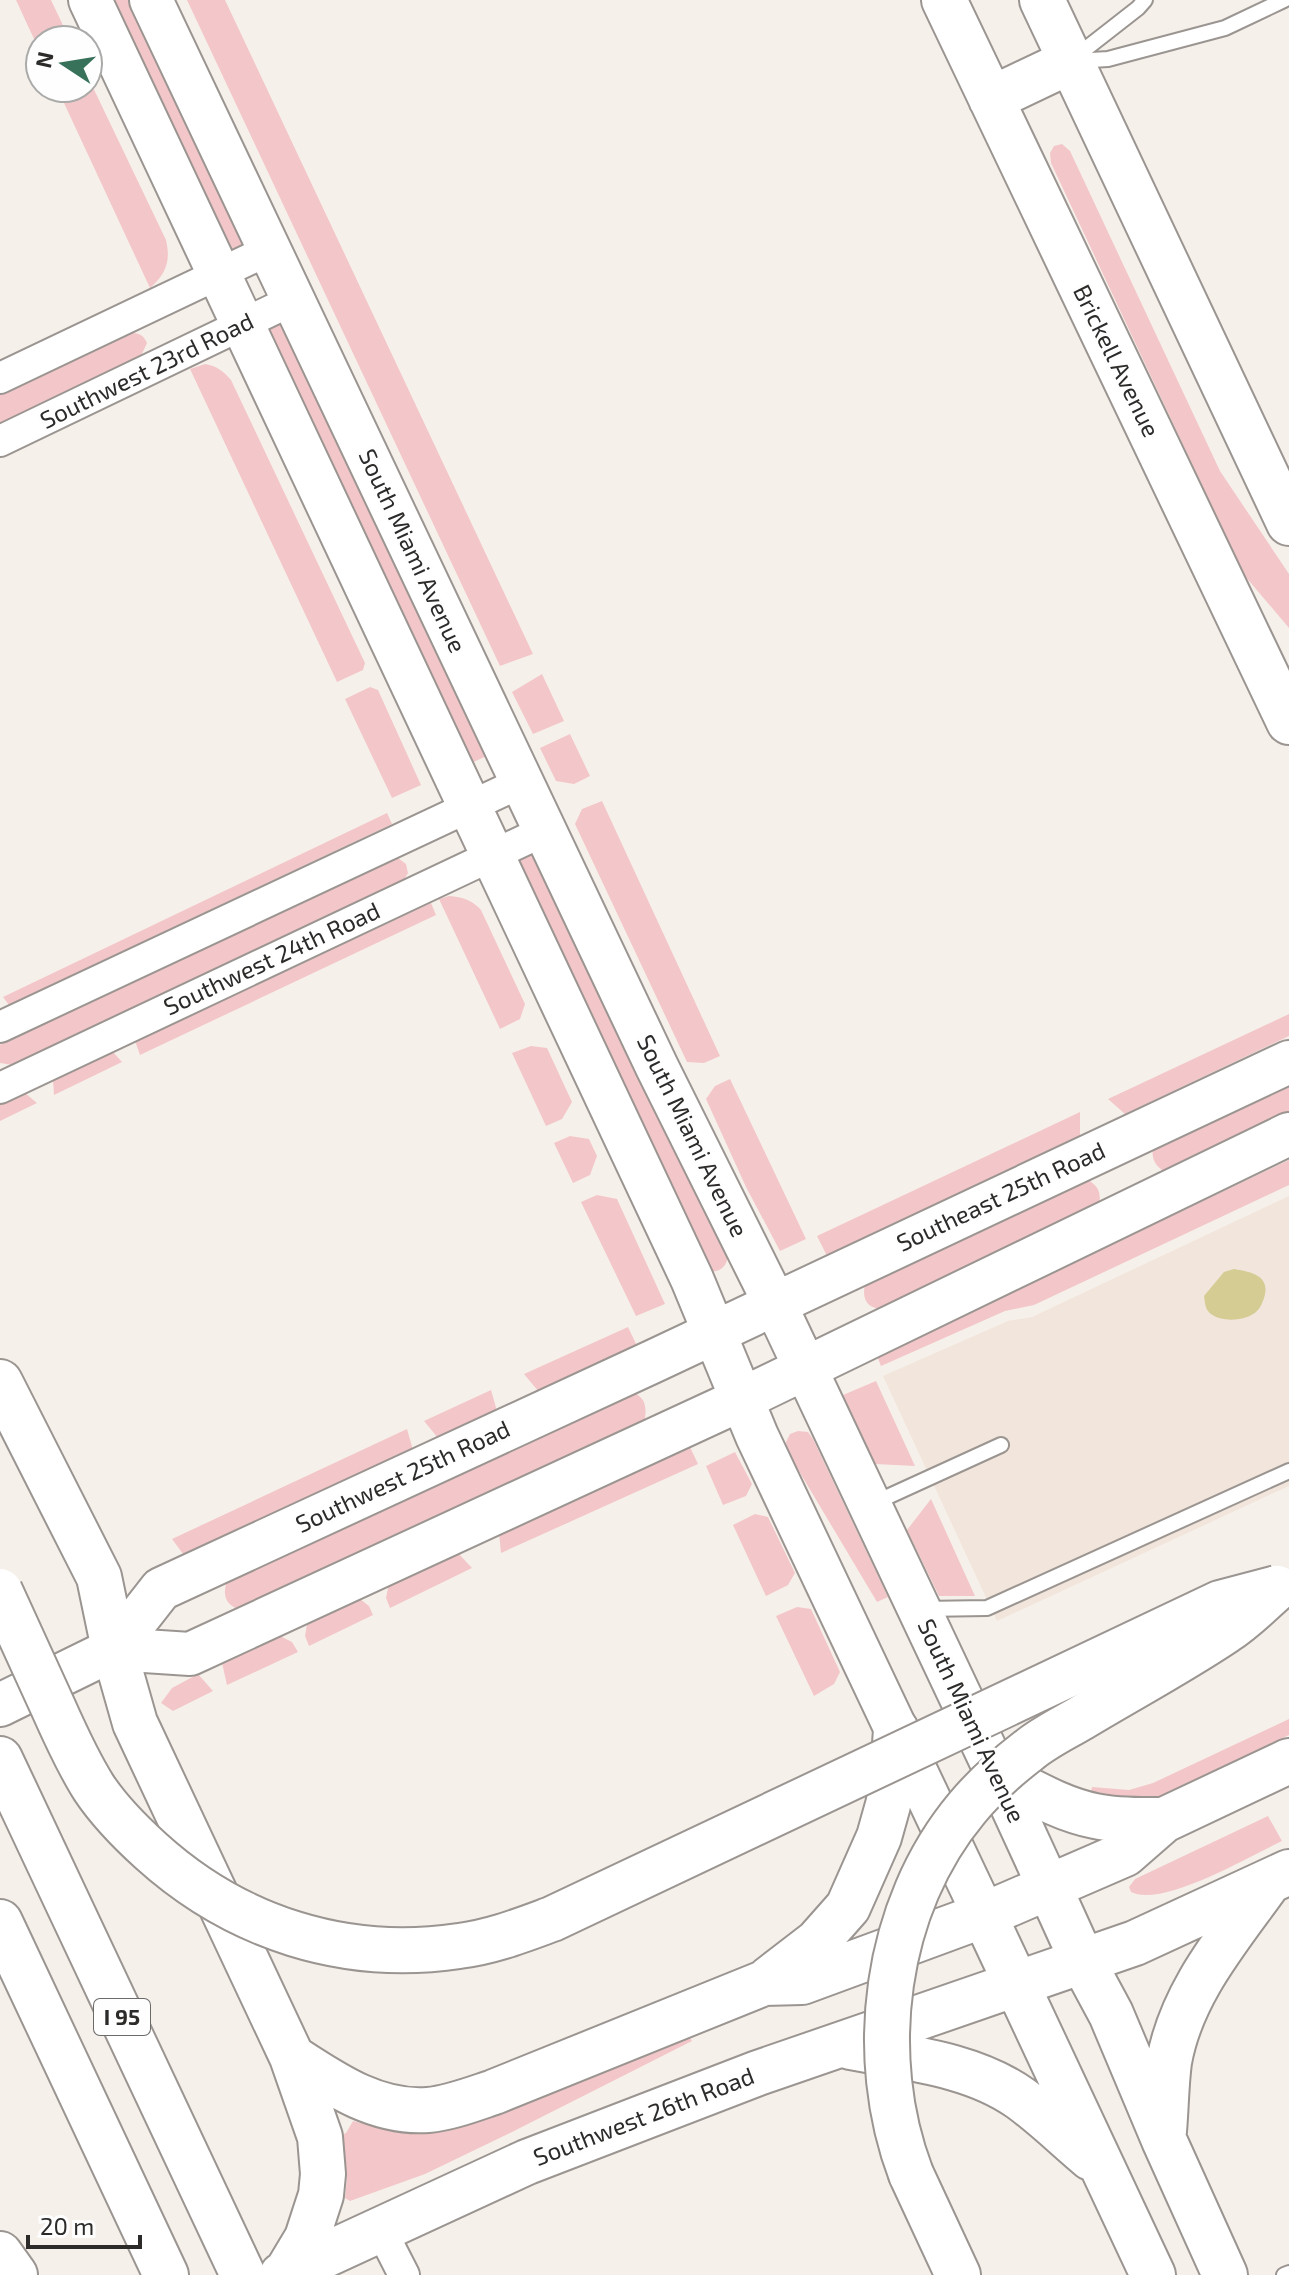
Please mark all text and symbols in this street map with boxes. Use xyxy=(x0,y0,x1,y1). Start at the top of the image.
north arrow xyxy=(24,24,104,104)
text: N xyxy=(29,49,58,70)
street label: Brickell Avenue xyxy=(1068,279,1167,441)
street label: Southwest 23rd Road xyxy=(35,305,258,434)
street label: South Miami Avenue xyxy=(353,444,473,657)
street label: Southwest 24th Road xyxy=(159,895,384,1020)
street label: South Miami Avenue xyxy=(632,1029,755,1241)
street label: Southeast 25th Road xyxy=(892,1135,1109,1257)
street label: Southwest 25th Road xyxy=(291,1413,514,1538)
street label: South Miami Avenue xyxy=(912,1614,1032,1827)
road number: I 95 xyxy=(94,1999,150,2035)
street label: Southwest 26th Road xyxy=(529,2060,758,2171)
scale bar xyxy=(28,2199,140,2249)
text: 20 m xyxy=(40,2211,94,2240)

